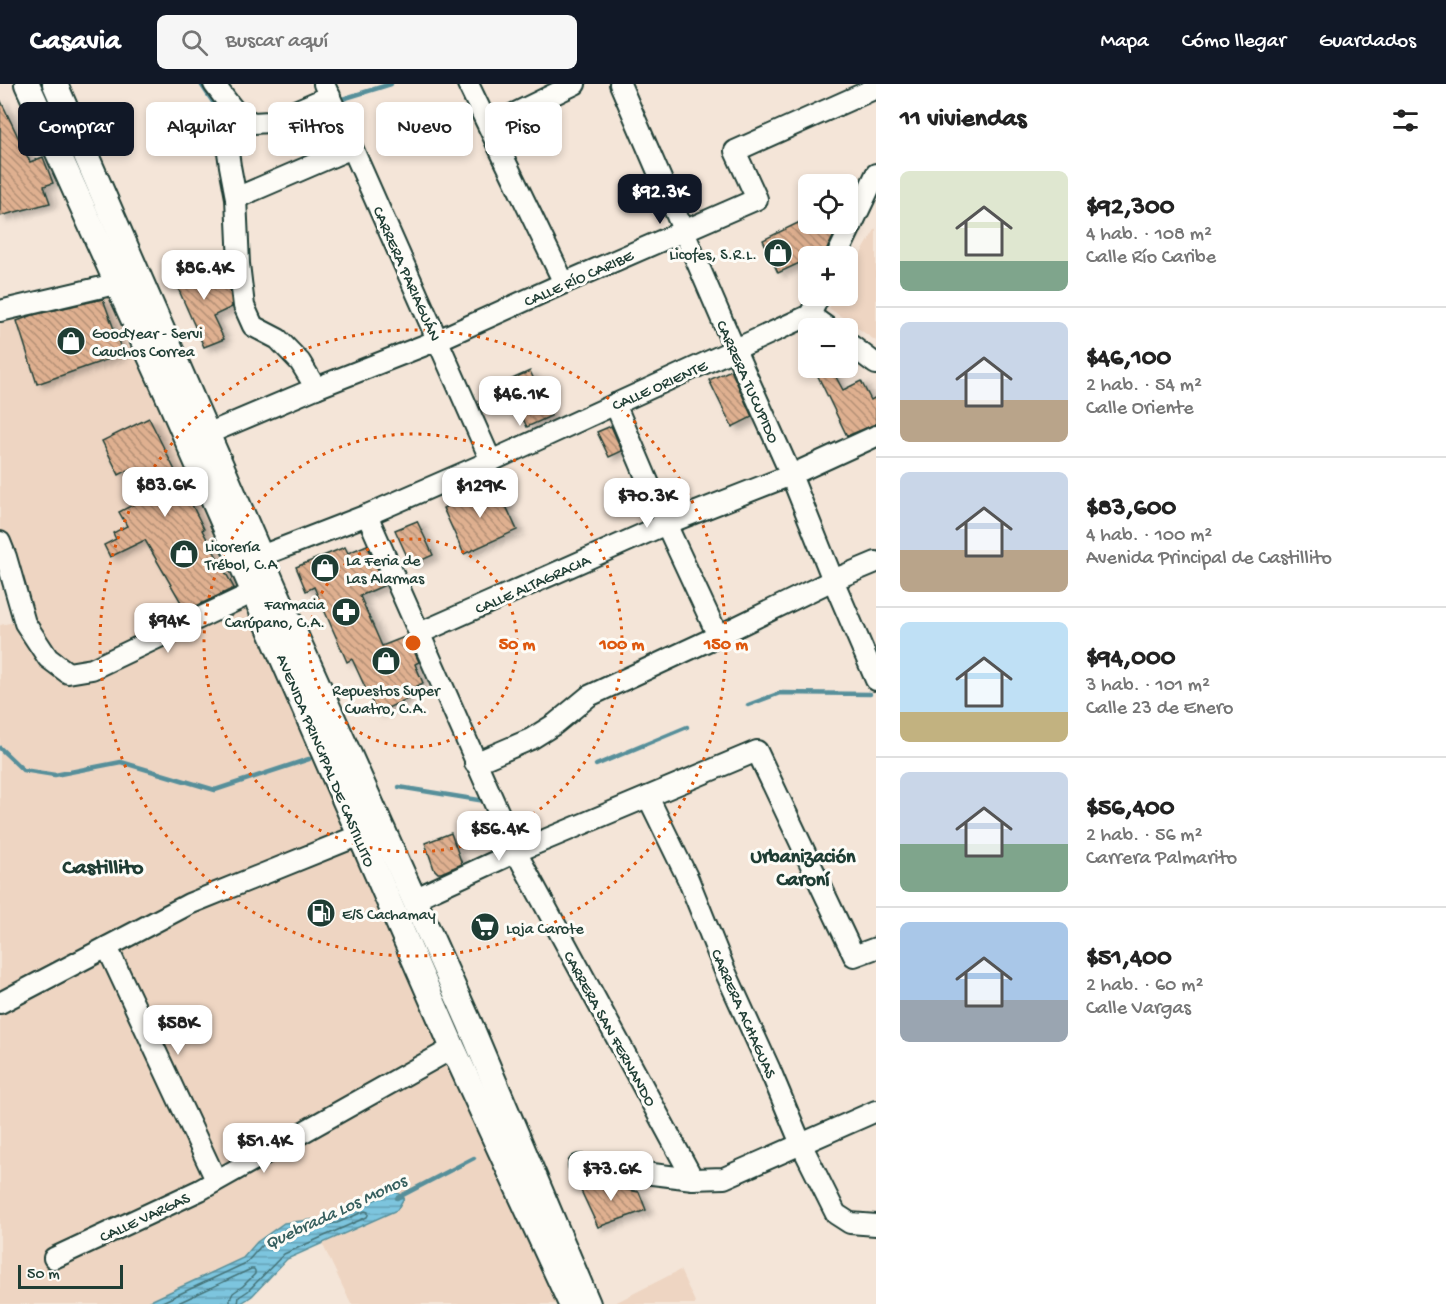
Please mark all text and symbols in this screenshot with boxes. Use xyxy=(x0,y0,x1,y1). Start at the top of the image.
search box xyxy=(157,15,577,69)
text: Casavia xyxy=(30,26,121,59)
icon: search xyxy=(178,26,211,59)
text: Buscar aquí xyxy=(226,29,328,55)
text: Mapa xyxy=(1100,30,1149,55)
text: Cómo llegar xyxy=(1182,30,1286,55)
text: Guardados xyxy=(1319,30,1416,55)
chip: Comprar xyxy=(18,102,134,156)
chip: Alquilar xyxy=(146,102,256,156)
chip: Filtros xyxy=(268,102,364,156)
chip: Nuevo xyxy=(376,102,473,156)
chip: Piso xyxy=(485,102,562,156)
icon: filters xyxy=(1389,104,1422,137)
text: 11 viviendas xyxy=(900,105,1026,136)
pin: $92.3K xyxy=(611,174,709,225)
map controls xyxy=(798,174,858,378)
button: locate xyxy=(798,174,858,234)
text: $92.3K xyxy=(632,182,688,205)
text: $92,300 xyxy=(1086,193,1175,224)
icon: home xyxy=(948,195,1020,267)
street label: CARRERA PARIAGUÁN xyxy=(367,204,444,345)
text: 4 hab. · 108 m² xyxy=(1086,224,1212,247)
shop icon: Licofes, S.R.L. xyxy=(762,237,794,269)
street label: CALLE RÍO CARIBE xyxy=(521,246,638,313)
button: + xyxy=(798,246,858,306)
place label: Licofes, S.R.L. xyxy=(669,247,757,266)
text: Calle Río Caribe xyxy=(1086,247,1216,270)
pin: $86.4K xyxy=(155,250,253,301)
text: $86.4K xyxy=(176,258,232,281)
street label: CARRERA TUCUPIDO xyxy=(710,318,782,447)
button: − xyxy=(798,318,858,378)
shop icon: GoodYear - Servi Cauchos Correa xyxy=(55,325,87,357)
place label: GoodYear - Servi Cauchos Correa xyxy=(92,326,203,363)
text: $46,100 xyxy=(1086,344,1171,375)
icon: home xyxy=(948,346,1020,418)
street label: CALLE ORIENTE xyxy=(610,357,712,417)
text: 2 hab. · 54 m² xyxy=(1086,375,1202,398)
pin: $46.1K xyxy=(471,376,569,427)
text: $46.1K xyxy=(493,384,547,407)
text: Calle Oriente xyxy=(1086,398,1194,421)
pin: $83.6K xyxy=(116,467,214,518)
pin: $129K xyxy=(438,468,522,519)
text: $83.6K xyxy=(136,475,194,498)
text: $129K xyxy=(456,476,504,499)
pin: $70.3K xyxy=(598,478,696,529)
text: $70.3K xyxy=(618,486,676,509)
text: $83,600 xyxy=(1086,494,1176,525)
icon: home xyxy=(948,496,1020,568)
text: 4 hab. · 100 m² xyxy=(1086,525,1212,548)
shop icon: Licorería Trébol, C.A xyxy=(168,538,200,570)
place label: Licorería Trébol, C.A xyxy=(204,539,279,576)
text: Avenida Principal de Castillito xyxy=(1086,548,1332,571)
shop icon: La Feria de Las Alarmas xyxy=(309,552,341,584)
street label: CALLE ALTAGRACIA xyxy=(473,552,596,620)
place label: La Feria de Las Alarmas xyxy=(346,553,425,590)
pharmacy icon: Farmacia Carúpano, C.A. xyxy=(330,596,362,628)
place label: Farmacia Carúpano, C.A. xyxy=(225,597,326,634)
pin: $94K xyxy=(132,603,204,654)
text: $94K xyxy=(148,611,188,634)
centre of rings xyxy=(403,633,423,653)
text: 50 m xyxy=(499,635,536,656)
text: 100 m xyxy=(599,635,645,656)
text: 150 m xyxy=(703,635,748,656)
text: $94,000 xyxy=(1086,644,1175,675)
shop icon: Repuestos Super Cuatro, C.A. xyxy=(370,645,402,677)
icon: home xyxy=(948,646,1020,718)
street label: AVENIDA PRINCIPAL DE CASTILLITO xyxy=(270,652,377,871)
text: 3 hab. · 101 m² xyxy=(1086,675,1210,698)
place label: Repuestos Super Cuatro, C.A. xyxy=(332,683,441,720)
text: Calle 23 de Enero xyxy=(1086,698,1233,721)
text: $56,400 xyxy=(1086,794,1175,825)
icon: home xyxy=(948,796,1020,868)
pin: $56.4K xyxy=(450,811,548,862)
text: $56.4K xyxy=(471,819,527,842)
text: 2 hab. · 56 m² xyxy=(1086,825,1202,848)
district label: Urbanización Caroní xyxy=(750,847,856,893)
text: Carrera Palmarito xyxy=(1086,848,1237,871)
district label: Castillito xyxy=(62,856,144,882)
fuel station icon: E/S Cachamay xyxy=(305,897,337,929)
place label: E/S Cachamay xyxy=(342,907,436,926)
supermarket icon: Loja Carote xyxy=(469,911,501,943)
place label: Loja Carote xyxy=(506,921,585,940)
text: $51,400 xyxy=(1086,944,1172,975)
icon: home xyxy=(948,946,1020,1018)
street label: CARRERA ACHAGUAS xyxy=(705,947,779,1082)
street label: CARRERA SAN FERNANDO xyxy=(557,949,659,1111)
text: 2 hab. · 60 m² xyxy=(1086,975,1203,998)
text: Calle Vargas xyxy=(1086,998,1191,1021)
pin: $58K xyxy=(142,1005,214,1056)
text: $58K xyxy=(157,1013,199,1036)
pin: $51.4K xyxy=(215,1123,313,1174)
text: $51.4K xyxy=(237,1131,291,1154)
pin: $73.6K xyxy=(562,1151,660,1202)
text: $73.6K xyxy=(582,1159,640,1182)
water label: Quebrada Los Monos xyxy=(262,1170,412,1255)
street label: CALLE VARGAS xyxy=(97,1190,194,1248)
scale bar xyxy=(18,1262,123,1290)
text: 50 m xyxy=(27,1266,60,1285)

